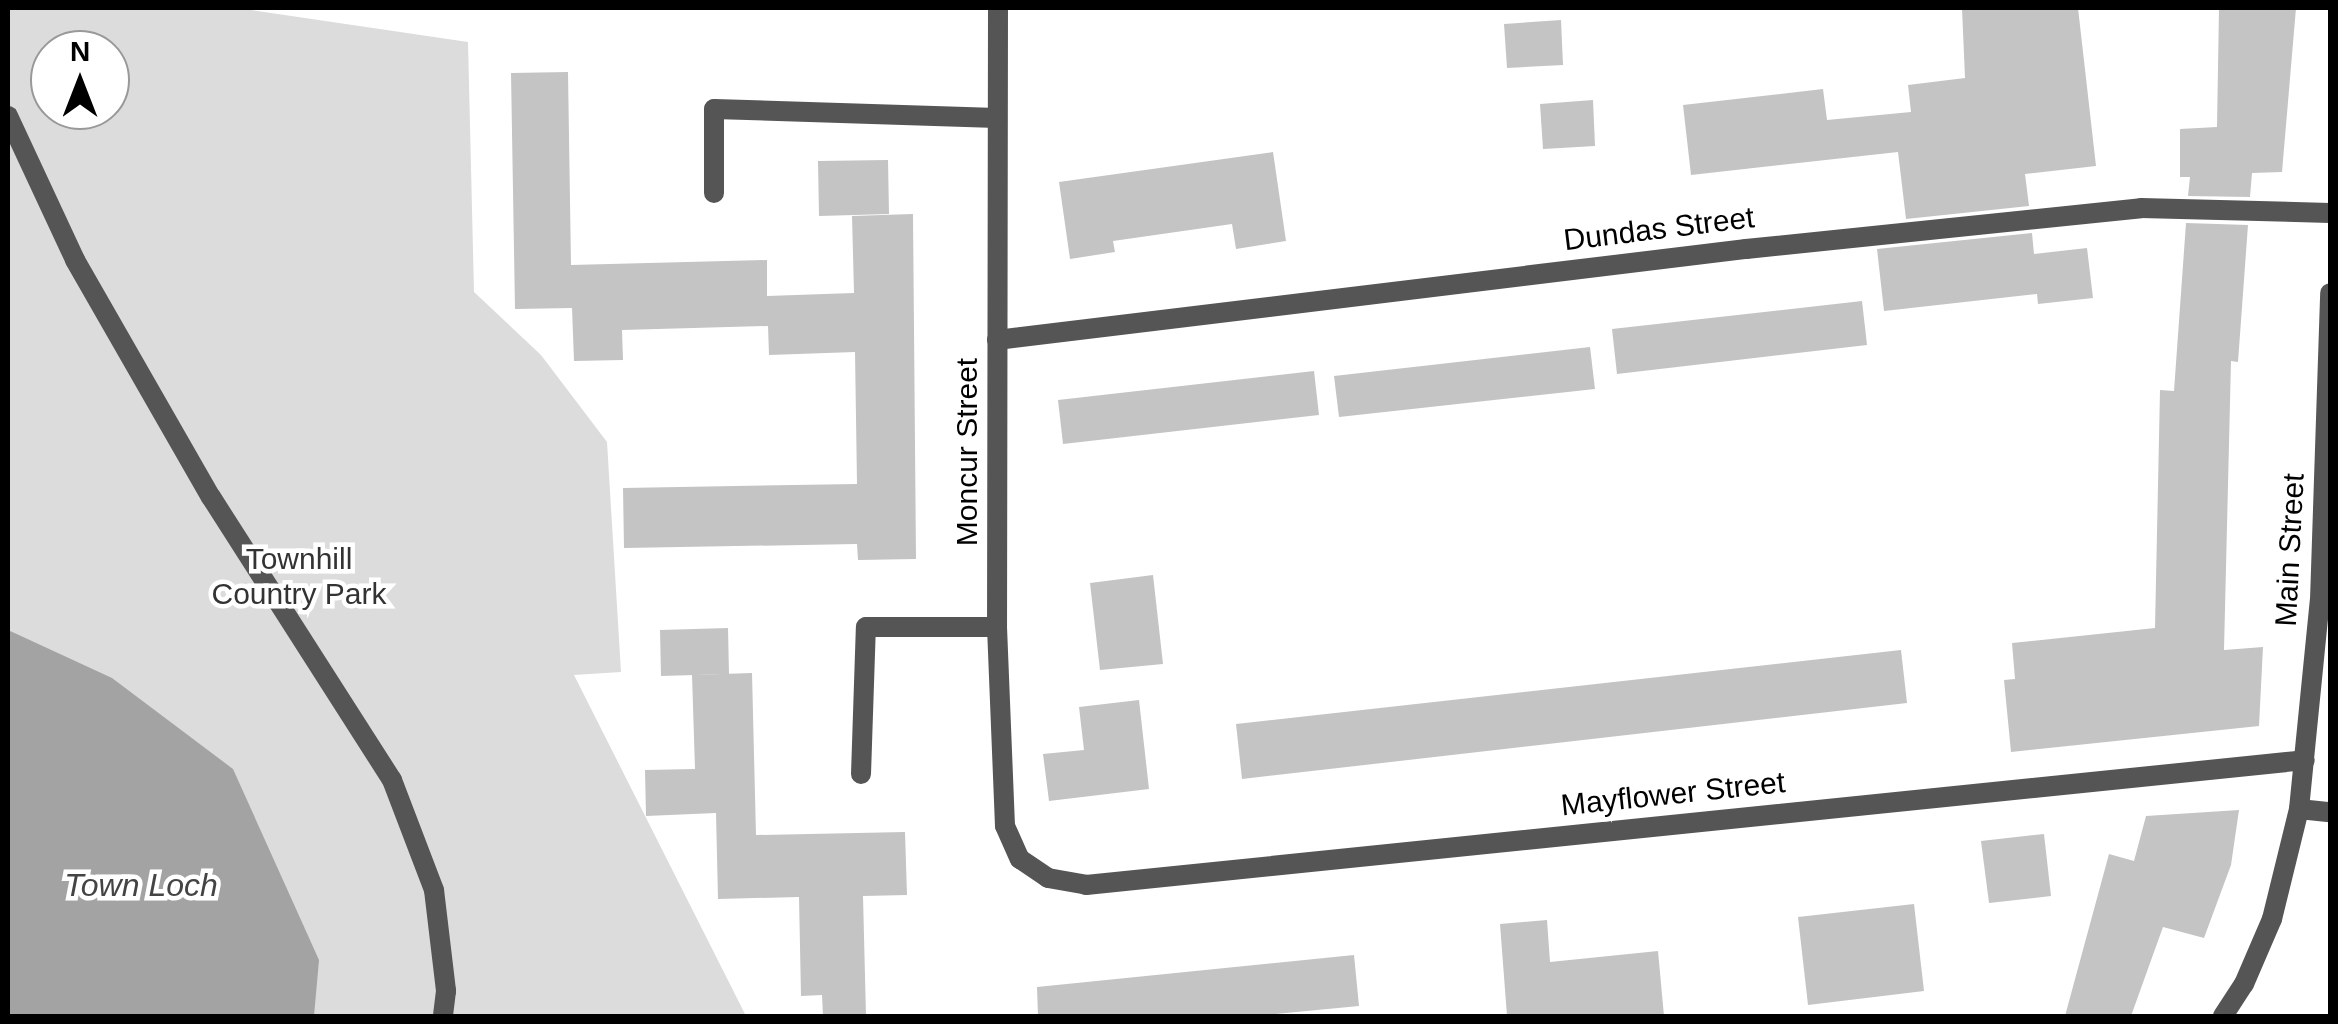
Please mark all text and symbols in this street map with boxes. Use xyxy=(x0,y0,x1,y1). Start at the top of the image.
north arrow xyxy=(30,30,130,130)
text: N xyxy=(70,36,90,67)
street label: Dundas Street xyxy=(1562,199,1756,259)
street label: Moncur Street xyxy=(949,358,985,546)
street label: Main Street xyxy=(2268,472,2312,628)
park label: Townhill Country Park xyxy=(211,541,387,612)
street label: Mayflower Street xyxy=(1559,764,1787,824)
water label: Town Loch xyxy=(64,866,218,904)

